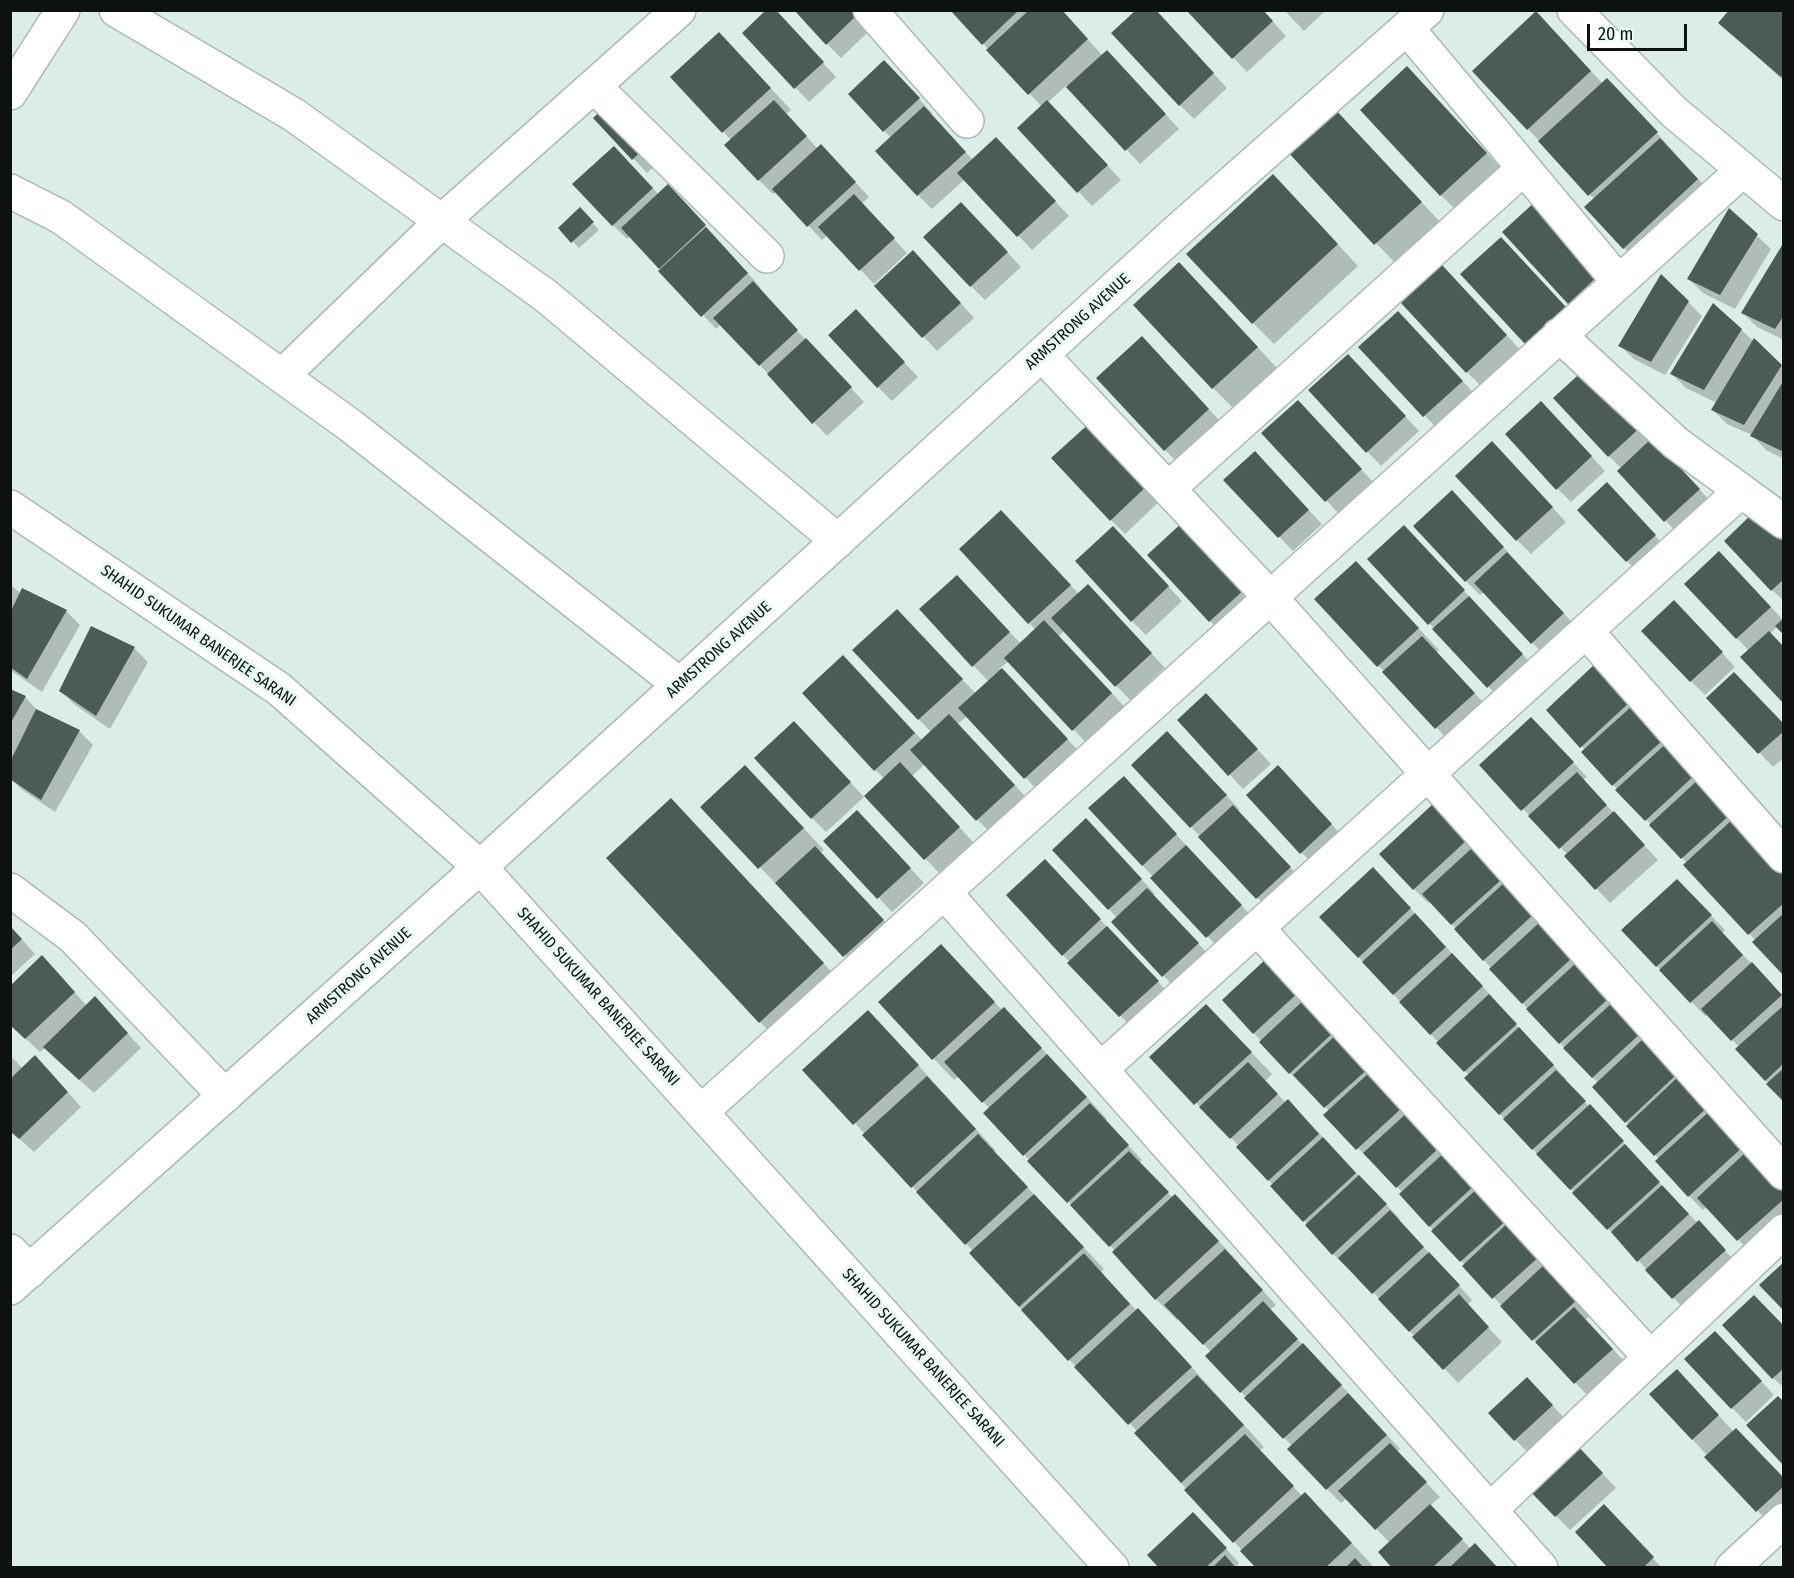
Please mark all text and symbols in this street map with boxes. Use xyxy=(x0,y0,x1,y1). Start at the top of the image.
scale bar xyxy=(1590,12,1690,50)
text: 20 m xyxy=(1598,23,1633,45)
street label: ARMSTRONG AVENUE xyxy=(1021,270,1135,374)
street label: SHAHID SUKUMAR BANERJEE SARANI xyxy=(97,561,299,711)
street label: ARMSTRONG AVENUE xyxy=(662,598,776,702)
street label: SHAHID SUKUMAR BANERJEE SARANI xyxy=(513,904,683,1090)
street label: ARMSTRONG AVENUE xyxy=(302,924,416,1028)
street label: SHAHID SUKUMAR BANERJEE SARANI xyxy=(838,1265,1008,1451)

